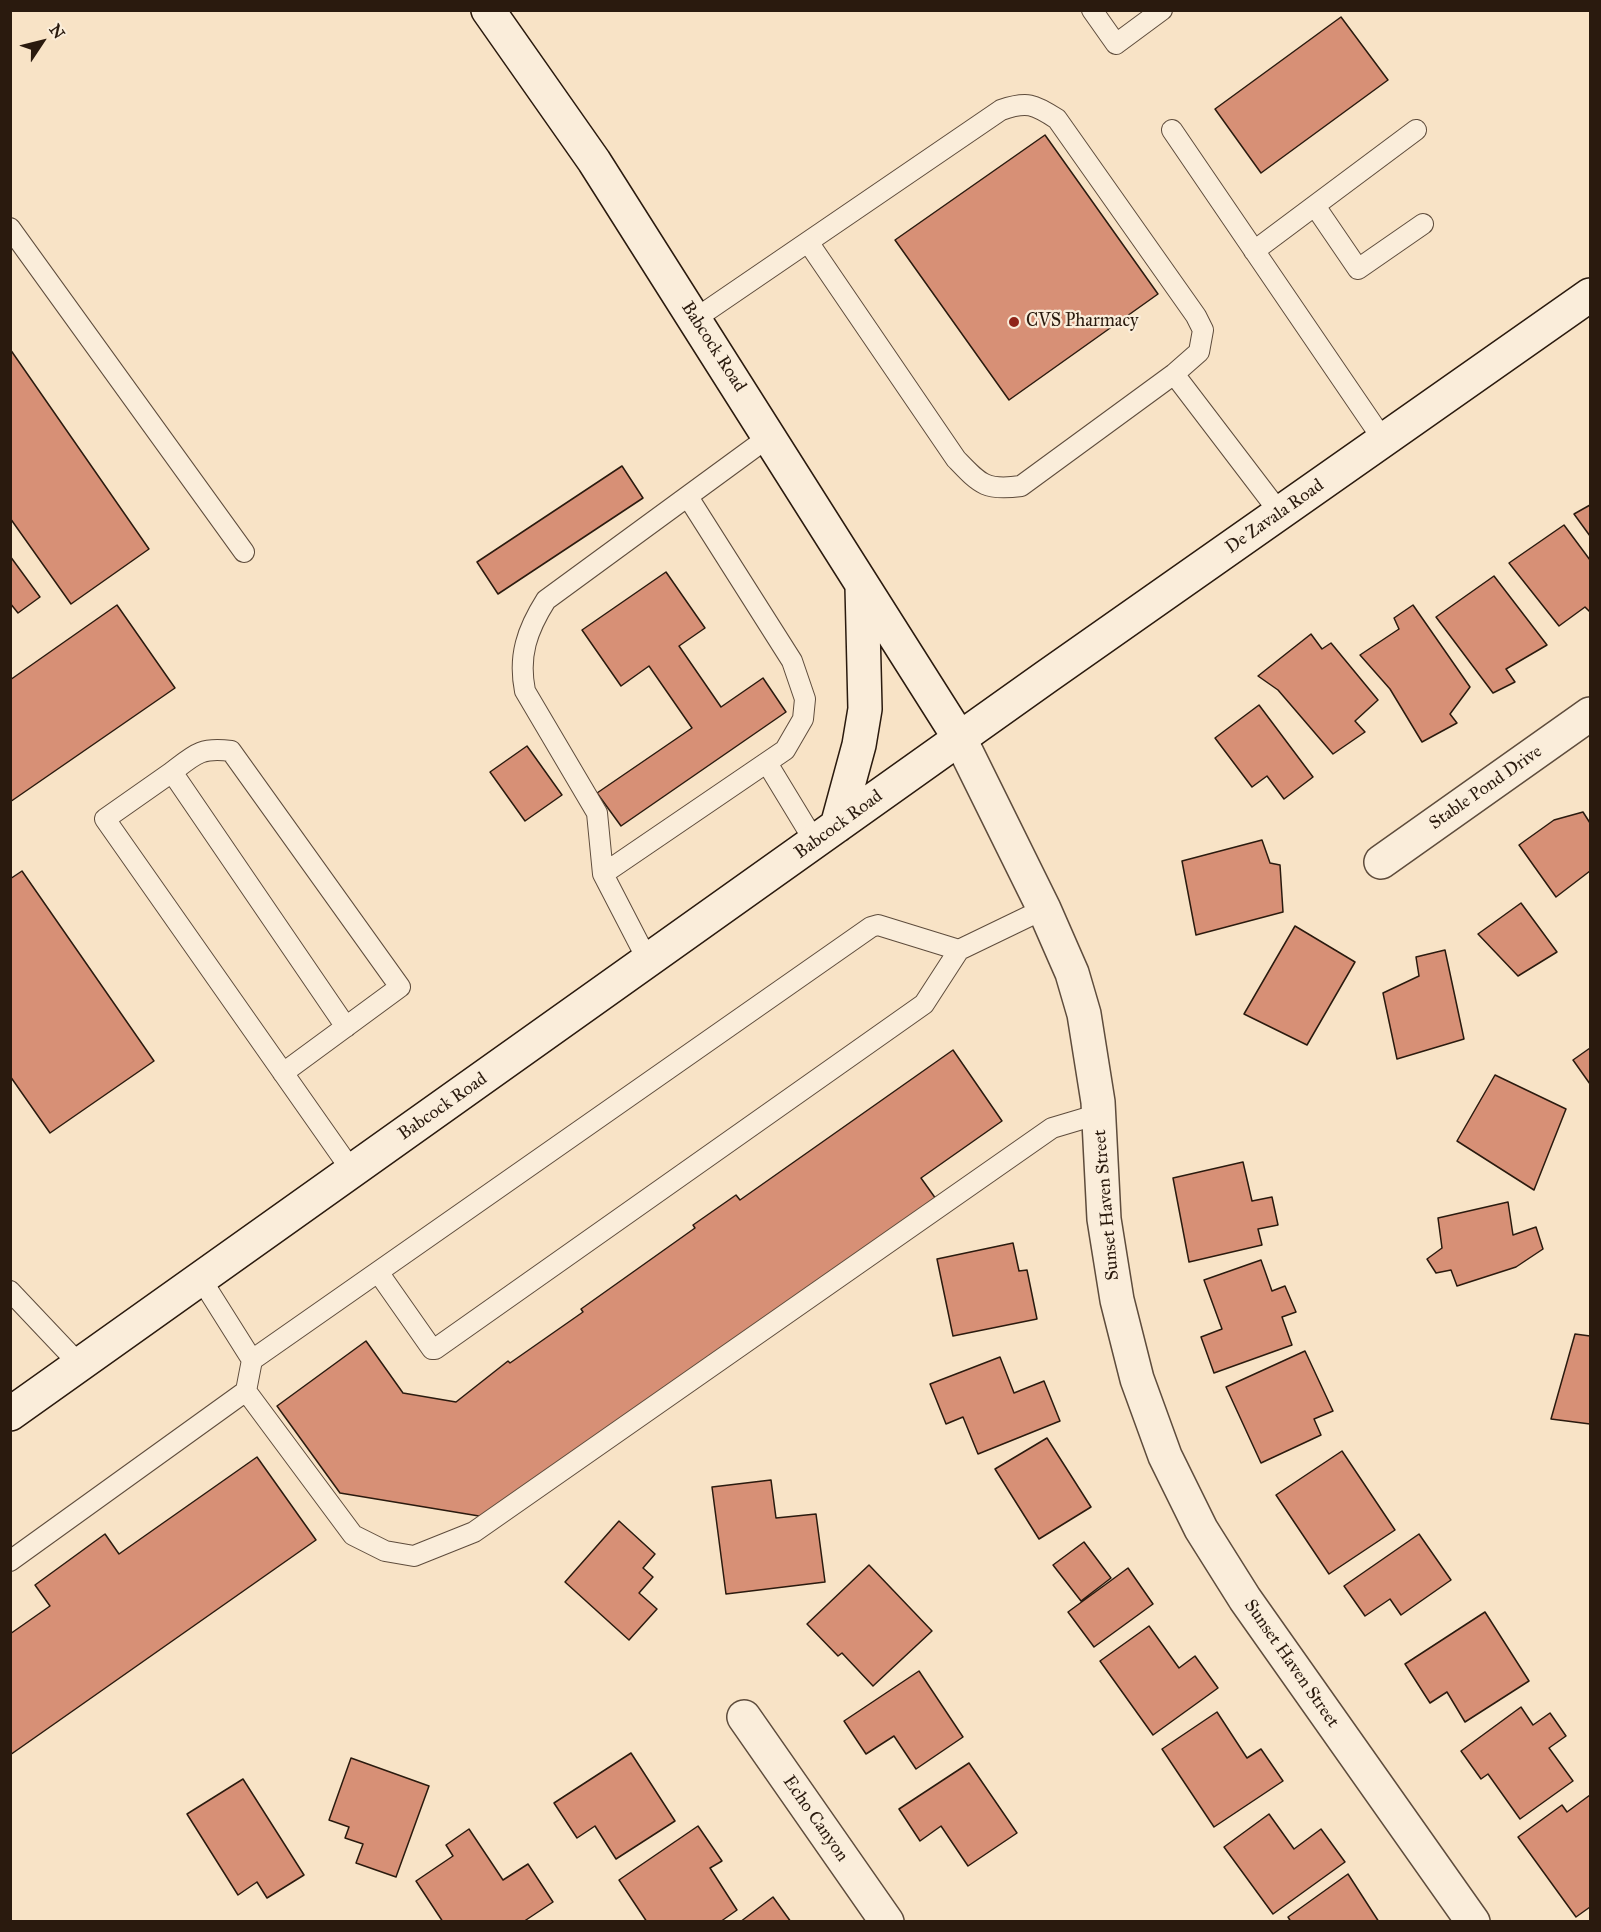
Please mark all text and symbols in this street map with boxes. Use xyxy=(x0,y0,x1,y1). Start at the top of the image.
north arrow xyxy=(12,12,72,72)
text: N xyxy=(45,20,69,42)
street label: Babcock Road xyxy=(676,298,750,396)
place label: CVS Pharmacy xyxy=(1026,311,1138,333)
marker: CVS Pharmacy xyxy=(1007,315,1021,329)
street label: De Zavala Road xyxy=(1222,475,1328,559)
street label: Stable Pond Drive xyxy=(1426,741,1546,835)
street label: Babcock Road xyxy=(791,786,887,864)
street label: Babcock Road xyxy=(395,1069,491,1145)
street label: Sunset Haven Street xyxy=(1090,1129,1124,1281)
street label: Sunset Haven Street xyxy=(1239,1596,1343,1732)
street label: Echo Canyon xyxy=(777,1772,853,1866)

